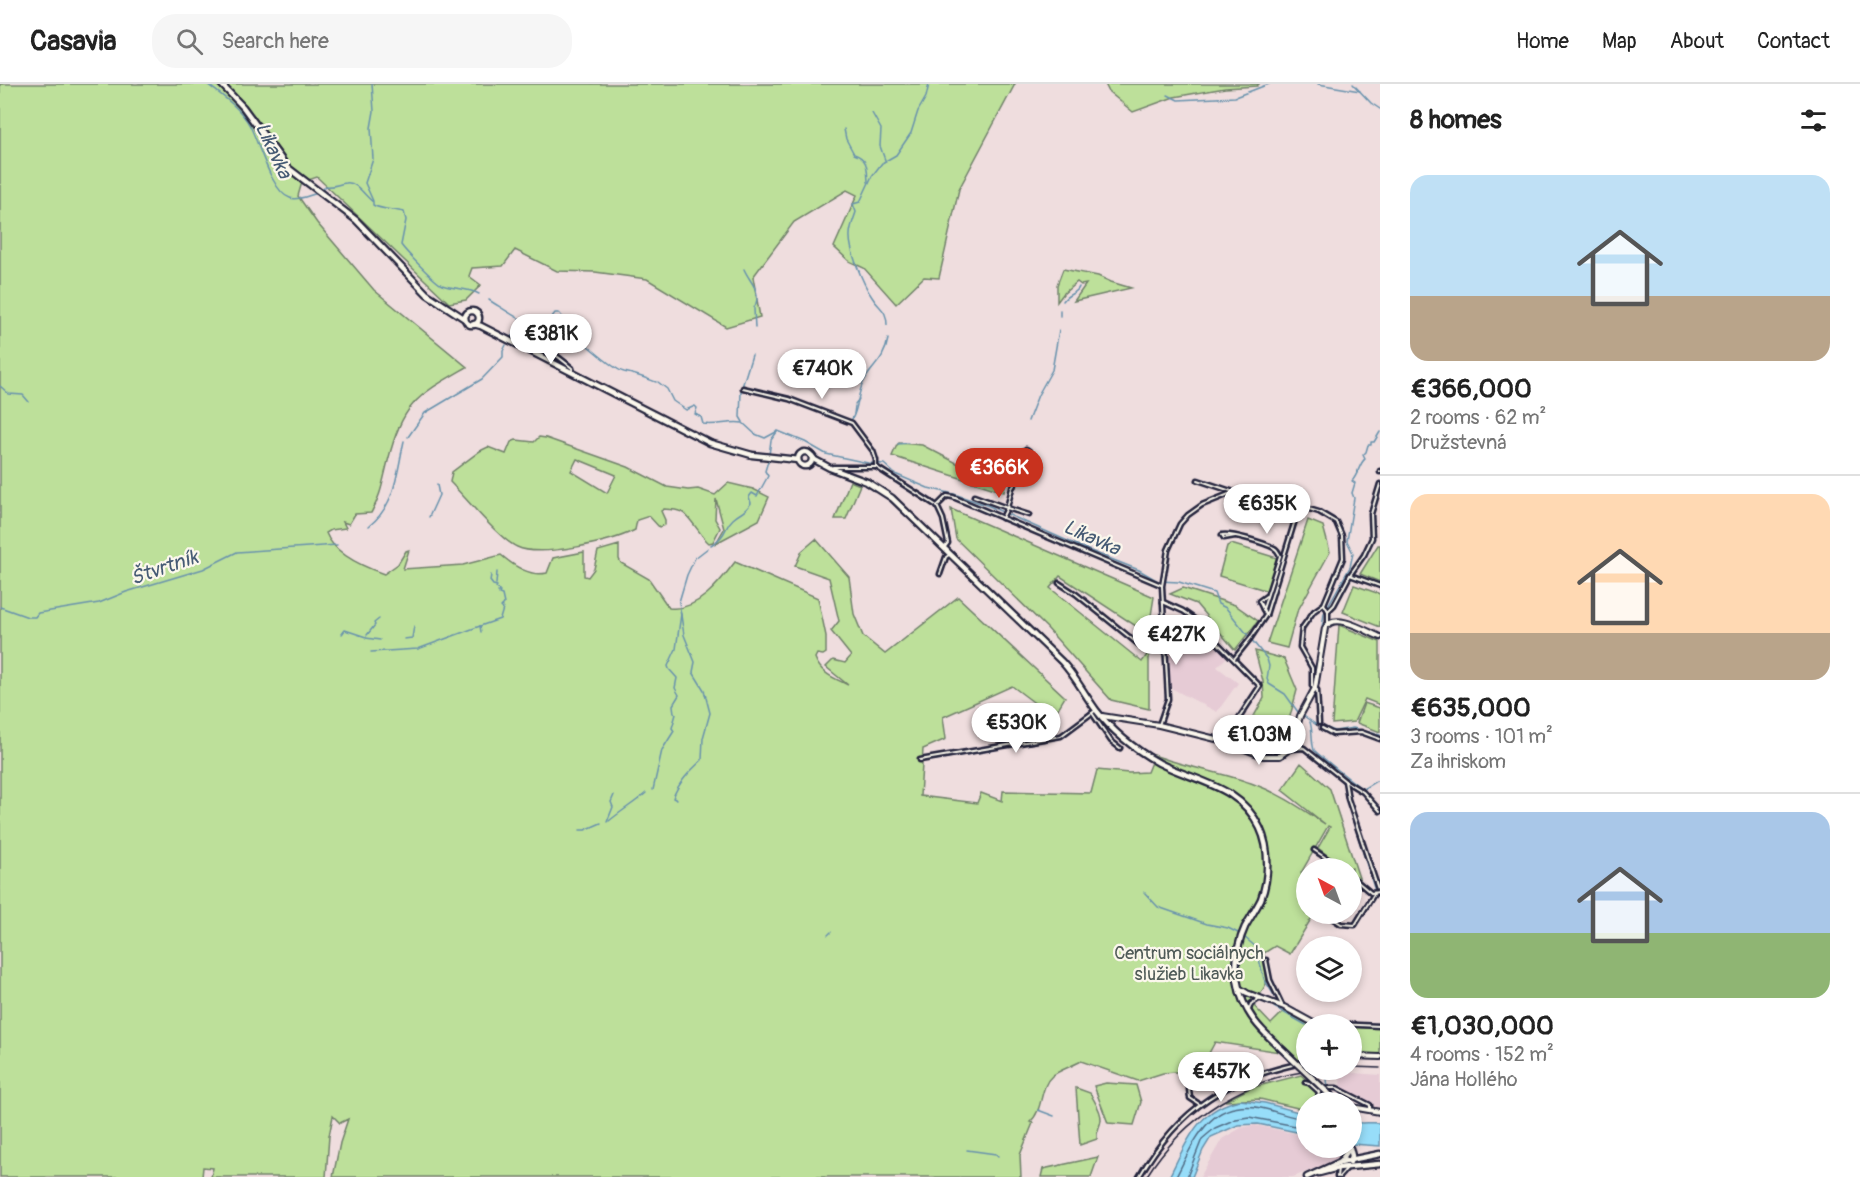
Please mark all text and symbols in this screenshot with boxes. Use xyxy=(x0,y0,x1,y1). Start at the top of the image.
search box xyxy=(152,14,572,68)
text: Casavia xyxy=(30,24,116,59)
icon: search xyxy=(173,25,206,58)
text: Search here xyxy=(221,27,329,55)
text: Home xyxy=(1516,28,1569,55)
text: Map xyxy=(1602,28,1637,55)
text: About xyxy=(1670,28,1724,55)
text: Contact xyxy=(1757,28,1830,55)
text: 8 homes xyxy=(1410,104,1502,136)
icon: filters xyxy=(1797,104,1830,137)
water label: Likavka xyxy=(250,118,298,184)
icon: home xyxy=(1566,214,1674,322)
pin: €381K xyxy=(509,314,593,365)
text: €381K xyxy=(524,321,578,346)
pin: €740K xyxy=(780,349,864,400)
text: €740K xyxy=(791,356,853,381)
text: €366,000 xyxy=(1410,373,1532,405)
text: 2 rooms · 62 m² xyxy=(1410,405,1546,430)
text: Družstevná xyxy=(1410,430,1507,455)
pin: €366K xyxy=(957,448,1041,499)
text: €366K xyxy=(969,455,1029,480)
pin: €635K xyxy=(1225,484,1309,535)
text: €635K xyxy=(1238,491,1296,516)
water label: Likavka xyxy=(1060,514,1125,562)
icon: home xyxy=(1566,533,1674,641)
water label: Štvrtník xyxy=(127,544,203,591)
pin: €427K xyxy=(1134,615,1218,666)
text: €427K xyxy=(1147,622,1205,647)
text: €635,000 xyxy=(1410,692,1531,724)
pin: €530K xyxy=(974,703,1058,754)
text: €530K xyxy=(986,710,1046,735)
pin: €1.03M xyxy=(1210,715,1308,766)
text: €1.03M xyxy=(1227,722,1291,747)
text: 3 rooms · 101 m² xyxy=(1410,724,1553,749)
text: Za ihriskom xyxy=(1410,749,1506,774)
icon: home xyxy=(1566,851,1674,959)
north arrow xyxy=(1296,858,1362,924)
map controls xyxy=(1296,858,1362,1158)
button: layers xyxy=(1296,936,1362,1002)
park label: Centrum sociálnych služieb Likavka xyxy=(1114,942,1264,986)
text: €1,030,000 xyxy=(1410,1010,1554,1042)
button: + xyxy=(1296,1014,1362,1080)
text: 4 rooms · 152 m² xyxy=(1410,1042,1554,1067)
pin: €457K xyxy=(1179,1052,1263,1103)
text: €457K xyxy=(1192,1059,1250,1084)
text: Jána Hollého xyxy=(1410,1067,1518,1092)
button: − xyxy=(1296,1092,1362,1158)

